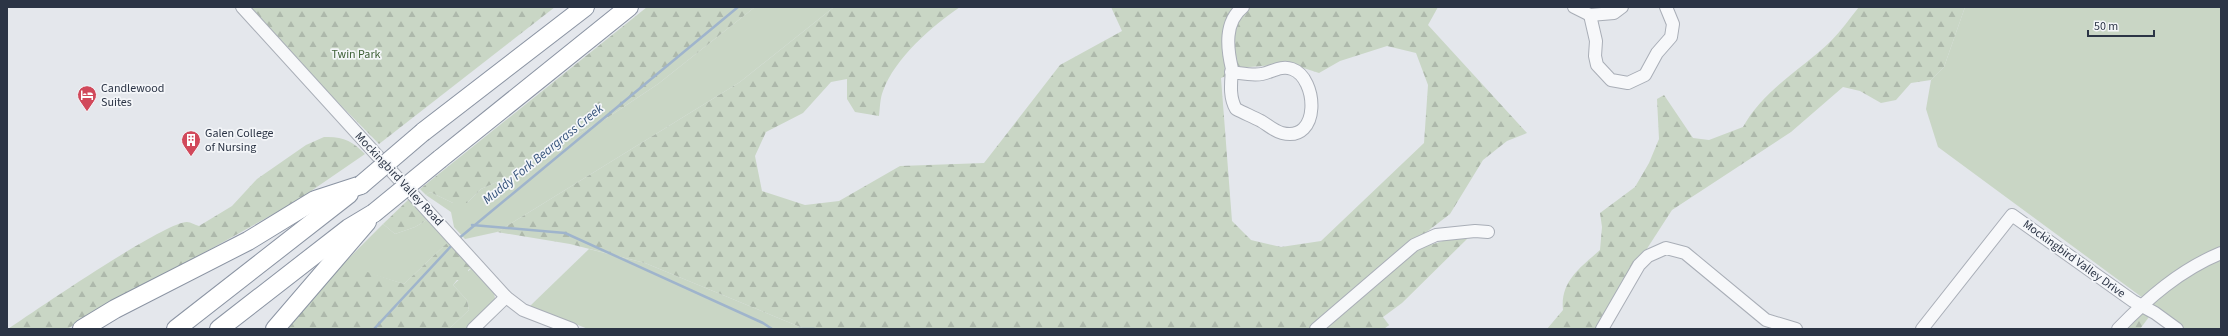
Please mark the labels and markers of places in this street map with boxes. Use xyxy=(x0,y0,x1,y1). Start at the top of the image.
place label: Candlewood Suites xyxy=(101,80,164,111)
hotel icon: Candlewood Suites xyxy=(76,84,98,112)
place label: Galen College of Nursing xyxy=(205,125,274,156)
building icon: Galen College of Nursing xyxy=(180,129,202,157)

